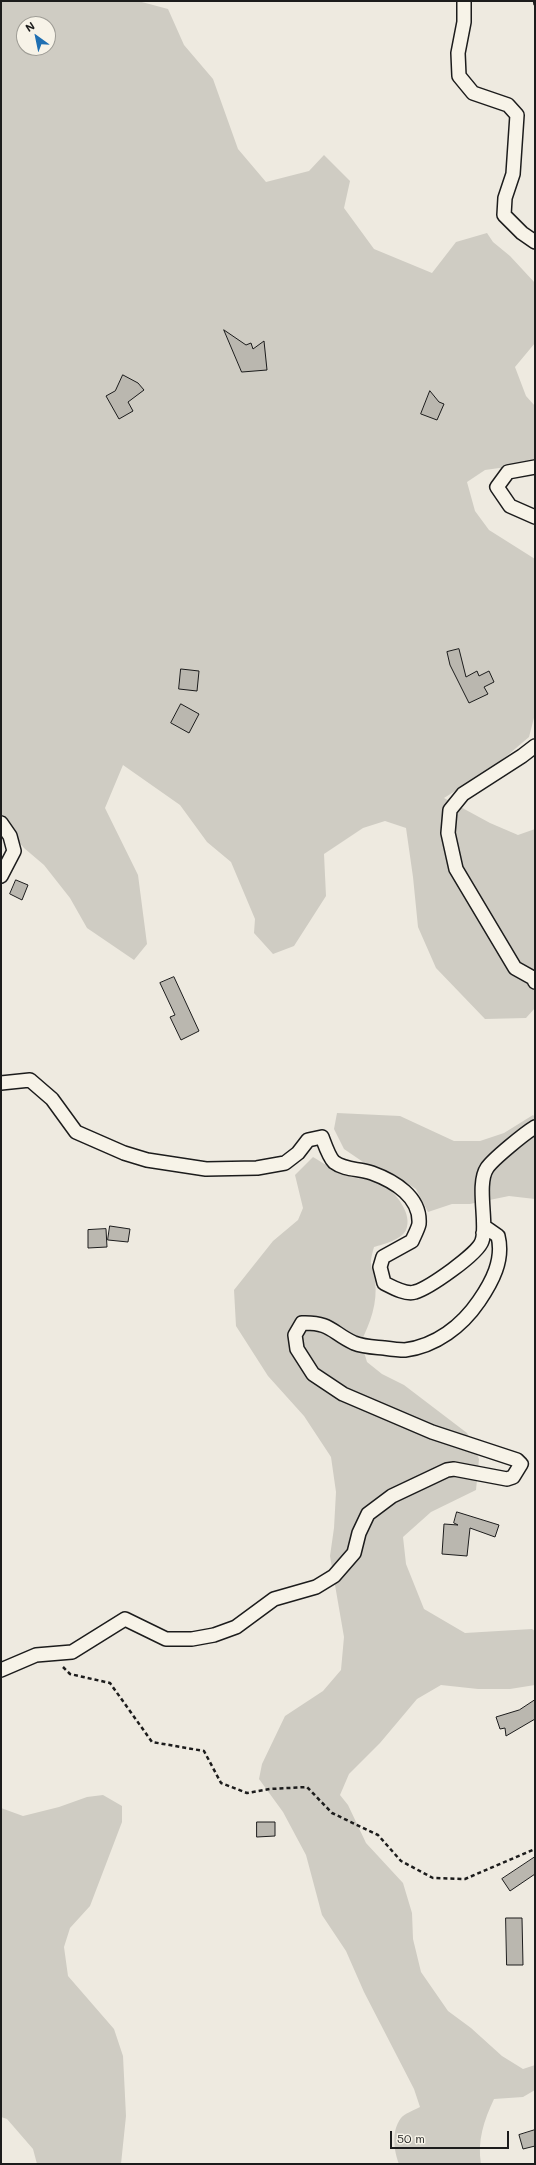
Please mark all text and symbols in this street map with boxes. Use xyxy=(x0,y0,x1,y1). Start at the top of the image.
north arrow xyxy=(16,16,56,56)
text: N xyxy=(22,18,37,35)
scale bar xyxy=(392,2123,511,2149)
text: 50 m xyxy=(397,2130,425,2146)

